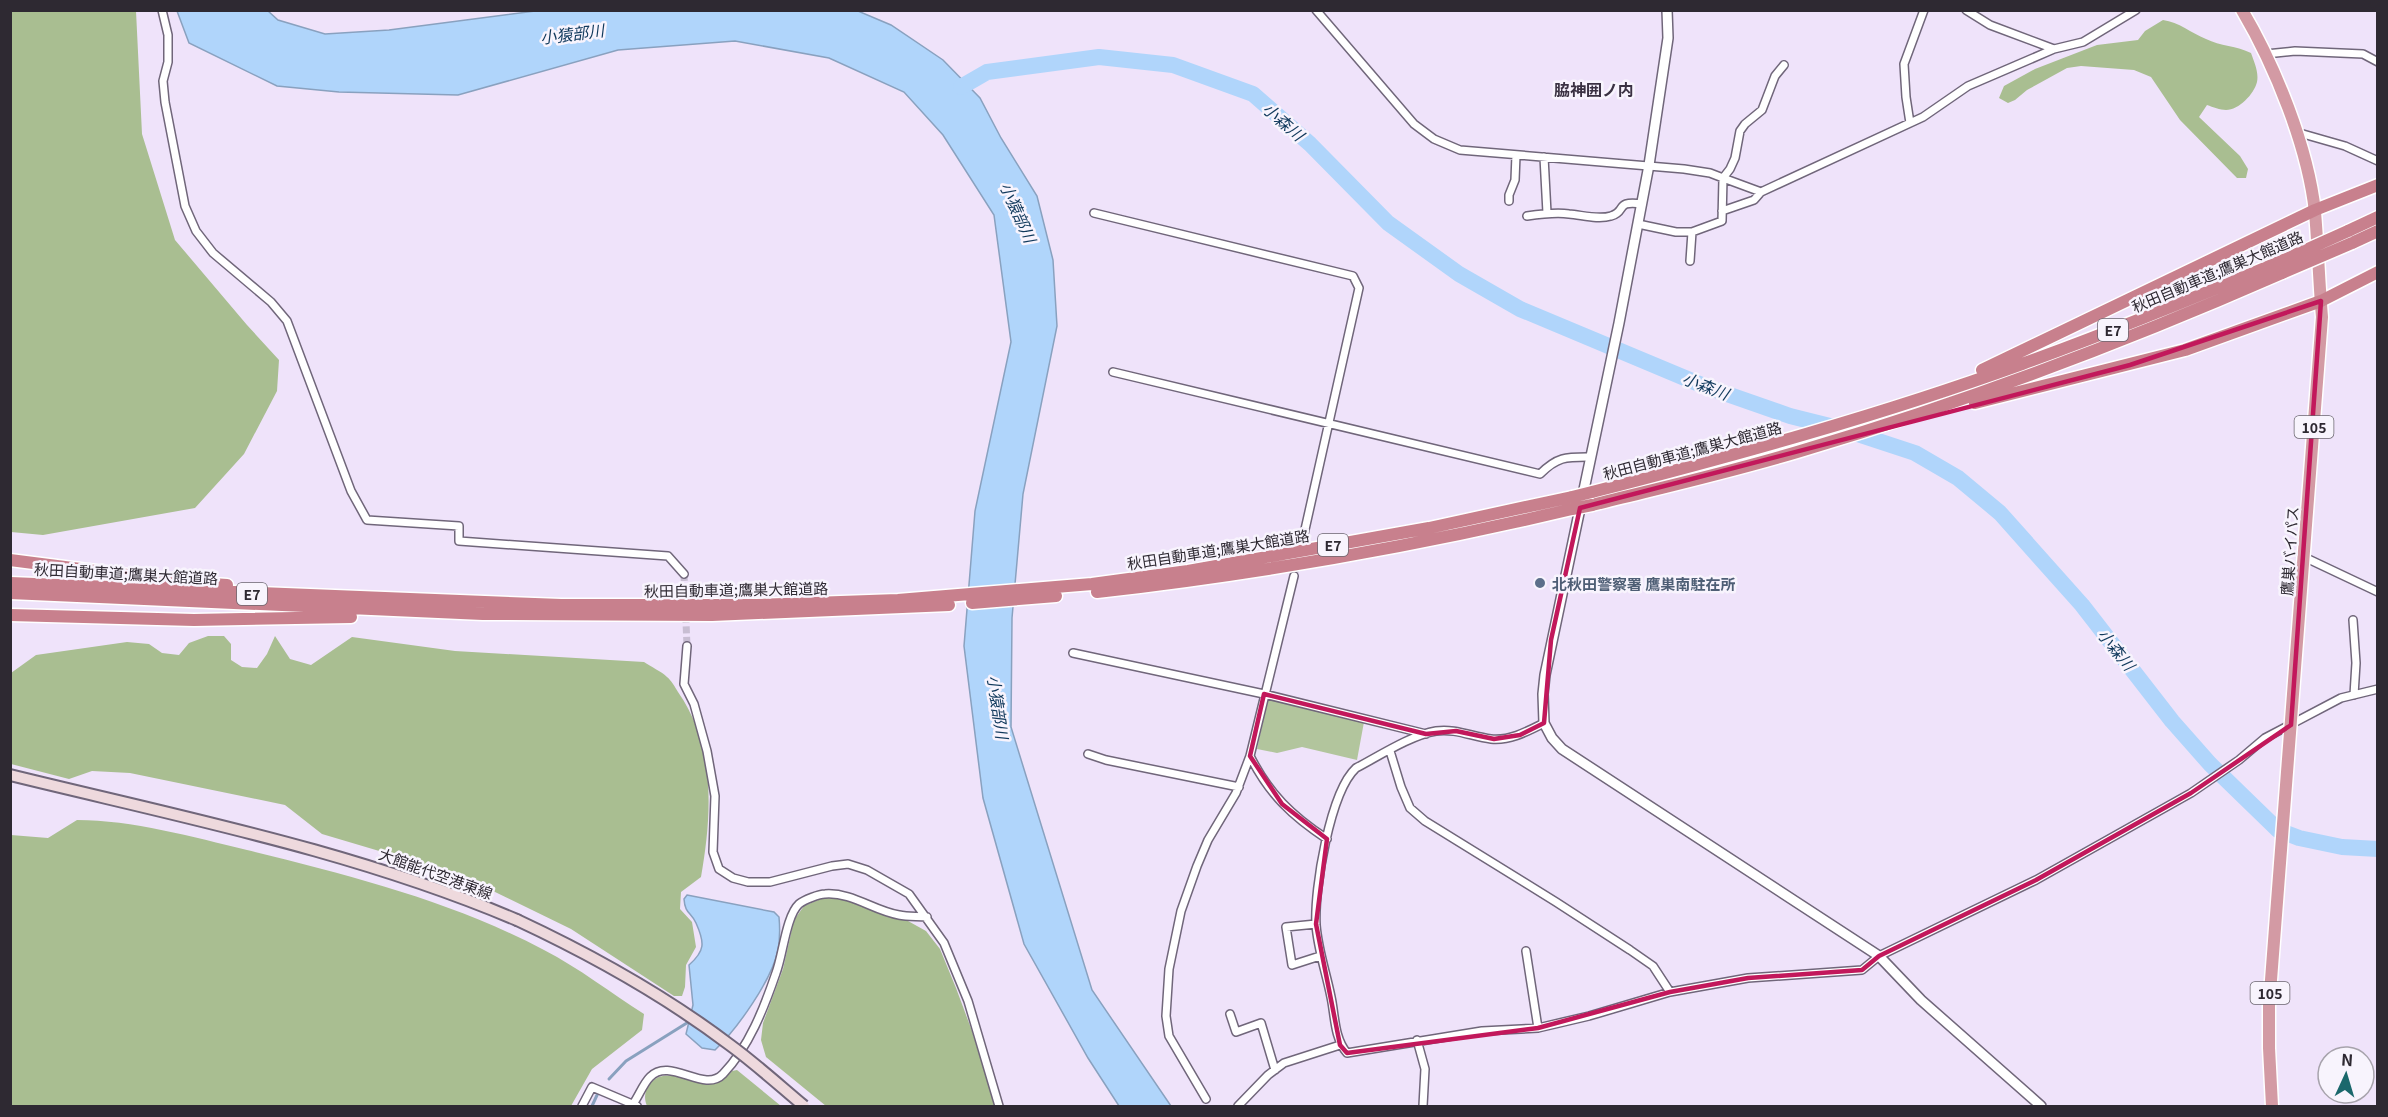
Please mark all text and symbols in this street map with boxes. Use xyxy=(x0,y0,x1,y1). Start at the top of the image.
water label: 小猿部川 xyxy=(539,17,607,49)
district label: 脇神囲ノ内 xyxy=(1554,77,1634,101)
water label: 小森川 xyxy=(1258,96,1311,147)
water label: 小猿部川 xyxy=(995,178,1044,248)
street label: 秋田自動車道;鷹巣大館道路 xyxy=(2128,225,2306,317)
road number: E7 xyxy=(2098,319,2128,341)
water label: 小森川 xyxy=(1679,365,1735,406)
street label: 秋田自動車道;鷹巣大館道路 xyxy=(1600,416,1784,484)
road number: 105 xyxy=(2294,416,2334,438)
street label: 鷹巣バイパス xyxy=(2275,506,2303,596)
street label: 秋田自動車道;鷹巣大館道路 xyxy=(1125,524,1311,574)
road number: E7 xyxy=(1318,534,1348,556)
street label: 秋田自動車道;鷹巣大館道路 xyxy=(33,558,219,588)
place label: 北秋田警察署 鷹巣南駐在所 xyxy=(1552,573,1735,594)
marker: 北秋田警察署 鷹巣南駐在所 xyxy=(1533,576,1547,590)
street label: 秋田自動車道;鷹巣大館道路 xyxy=(644,577,828,601)
road number: E7 xyxy=(237,583,267,605)
water label: 小森川 xyxy=(2093,623,2143,677)
water label: 小猿部川 xyxy=(983,674,1016,742)
street label: 大館能代空港東線 xyxy=(376,843,496,903)
road number: 105 xyxy=(2250,982,2290,1004)
north arrow xyxy=(2316,1045,2376,1105)
text: N xyxy=(2340,1047,2354,1071)

